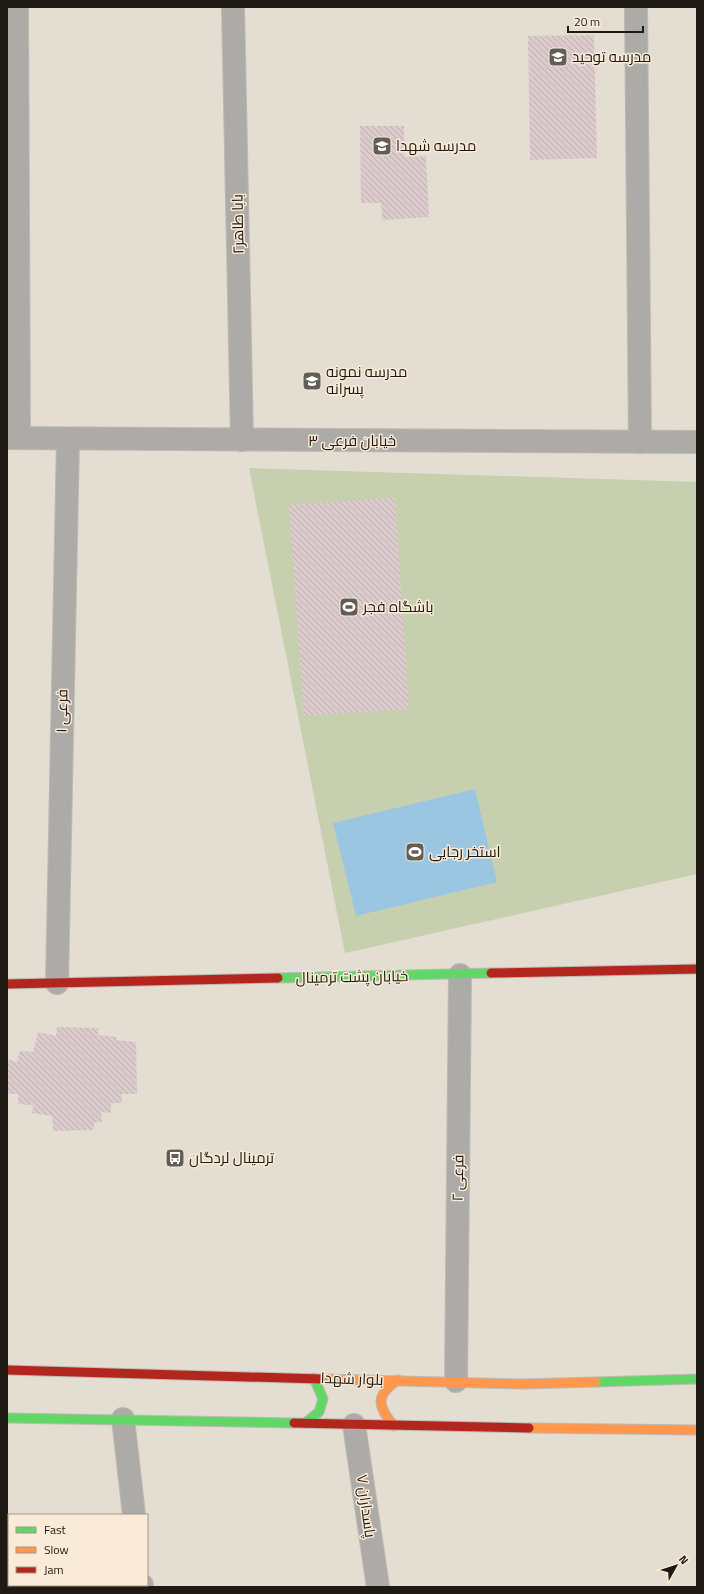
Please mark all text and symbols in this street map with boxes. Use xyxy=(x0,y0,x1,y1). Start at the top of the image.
scale bar xyxy=(568,8,643,34)
text: 20 m xyxy=(574,12,600,31)
place label: مدرسه توحید xyxy=(572,45,651,68)
school or university icon: مدرسه توحید xyxy=(547,46,569,68)
place label: مدرسه شهدا xyxy=(396,134,476,157)
school or university icon: مدرسه شهدا xyxy=(371,135,393,157)
street label: بابا طاهر۲ xyxy=(225,194,250,254)
place label: مدرسه نمونه پسرانه xyxy=(326,360,407,400)
school or university icon: مدرسه نمونه پسرانه xyxy=(301,370,323,392)
street label: خیابان فرعی ۳ xyxy=(308,429,396,452)
place label: باشگاه فجر xyxy=(362,595,434,618)
sports icon: باشگاه فجر xyxy=(338,596,360,618)
street label: ۱ فرعی xyxy=(50,689,73,733)
place label: استخر رجایی xyxy=(429,840,501,863)
sports icon: استخر رجایی xyxy=(404,841,426,863)
street label: خیابان پشت ترمینال xyxy=(295,964,409,989)
place label: ترمینال لردگان xyxy=(189,1146,274,1169)
bus stop icon: ترمینال لردگان xyxy=(164,1147,186,1169)
street label: ۲ فرعی xyxy=(446,1154,469,1202)
street label: بلوار شهدا xyxy=(320,1366,384,1391)
street label: پاسداران ۷ xyxy=(351,1473,382,1539)
legend xyxy=(8,1514,148,1586)
text: Fast xyxy=(44,1520,67,1539)
text: Slow xyxy=(44,1540,69,1559)
north arrow xyxy=(656,1546,696,1586)
text: N xyxy=(675,1552,692,1568)
text: Jam xyxy=(44,1560,64,1579)

